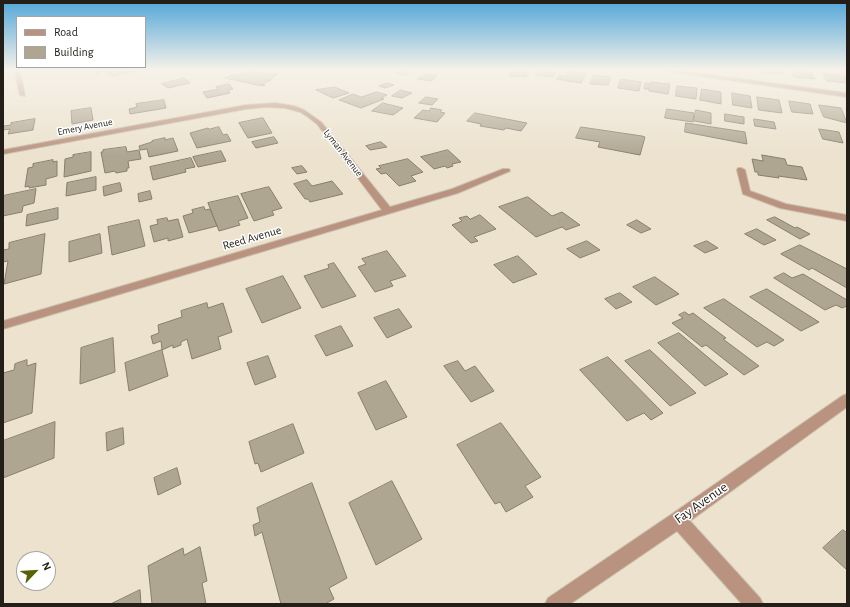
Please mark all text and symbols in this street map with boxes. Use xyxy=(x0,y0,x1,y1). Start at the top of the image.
legend xyxy=(16,16,146,68)
text: Road xyxy=(54,26,78,38)
text: Building xyxy=(54,46,94,58)
street label: Emery Avenue xyxy=(56,116,114,138)
street label: Lyman Avenue xyxy=(321,127,365,179)
street label: Reed Avenue xyxy=(221,223,283,253)
street label: Fay Avenue xyxy=(671,479,731,527)
north arrow xyxy=(16,551,56,591)
text: N xyxy=(40,560,53,572)

